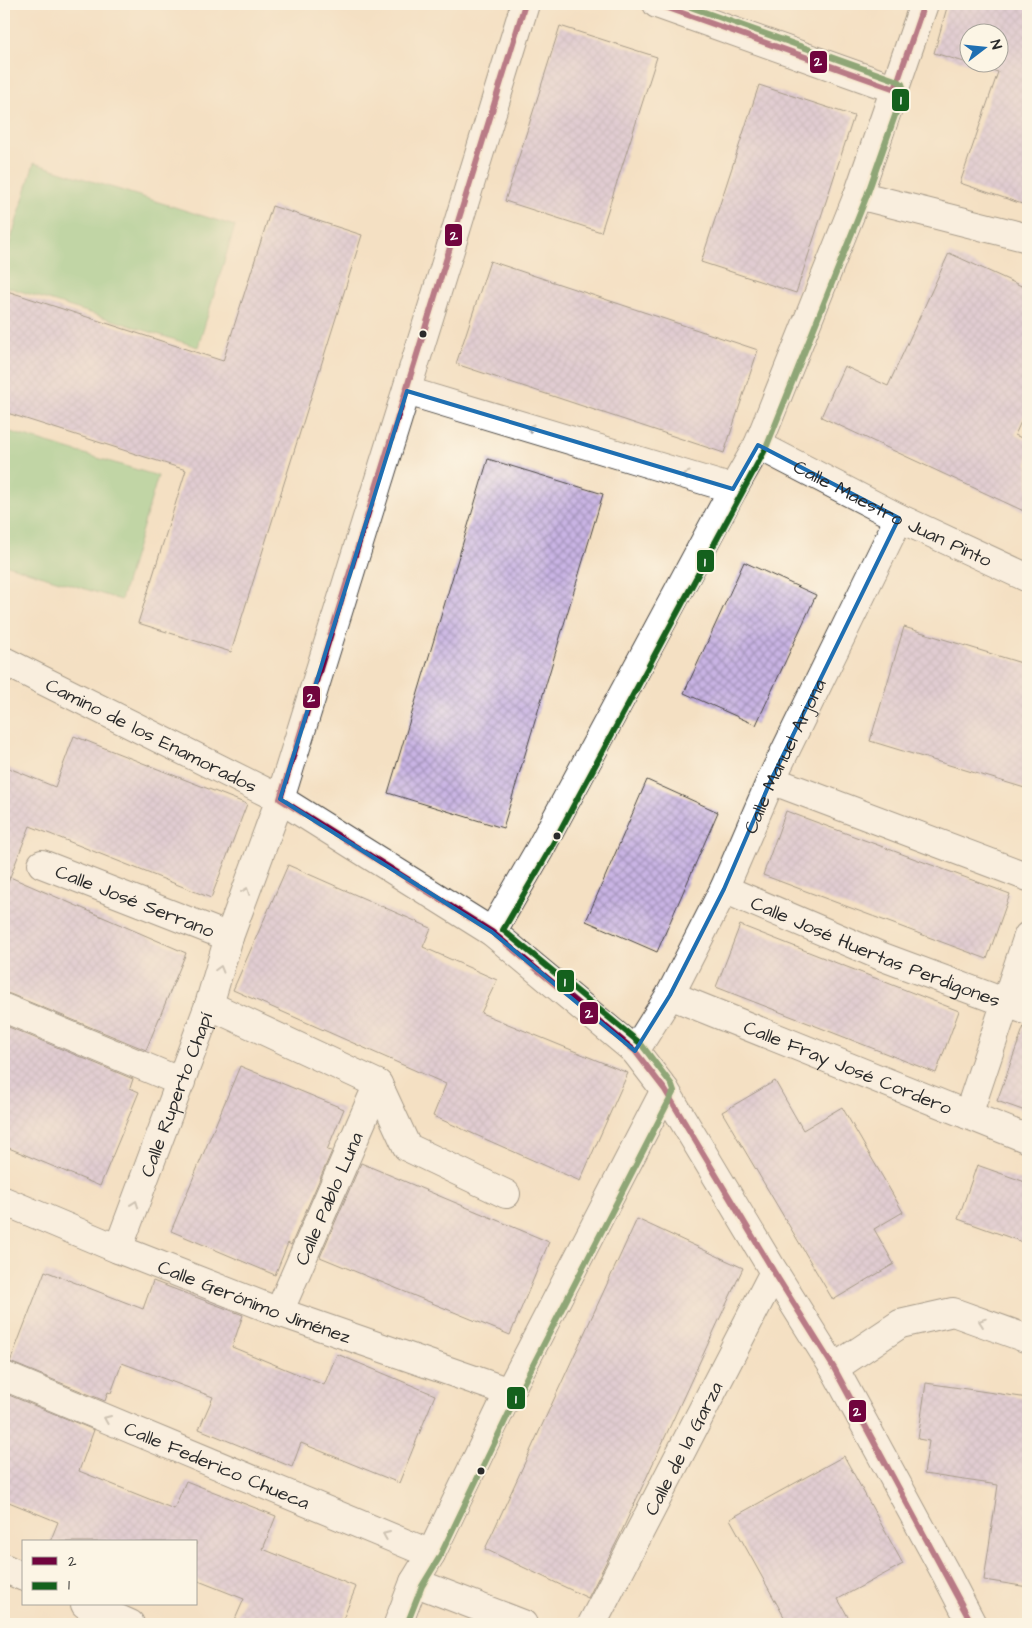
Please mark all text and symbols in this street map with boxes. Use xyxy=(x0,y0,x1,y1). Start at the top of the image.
north arrow xyxy=(960,22,1010,72)
text: N xyxy=(985,38,1006,52)
line badge: 2 xyxy=(809,50,828,74)
text: 2 xyxy=(813,52,823,72)
line badge: 1 xyxy=(891,88,910,112)
text: 1 xyxy=(900,90,902,110)
line badge: 2 xyxy=(444,223,463,247)
text: 2 xyxy=(449,226,459,246)
unlabelled marker xyxy=(418,329,428,339)
one-way arrow xyxy=(527,424,535,434)
street label: Calle Maestro Juan Pinto xyxy=(788,454,996,574)
one-way arrow xyxy=(683,470,691,480)
line badge: 1 xyxy=(696,549,715,573)
text: 1 xyxy=(704,552,706,572)
street label: Camino de los Enamorados xyxy=(41,672,261,800)
street label: Calle Manuel Arjona xyxy=(737,674,834,838)
line badge: 2 xyxy=(302,685,321,709)
text: 2 xyxy=(306,688,316,708)
unlabelled marker xyxy=(552,831,562,841)
street label: Calle José Serrano xyxy=(51,859,218,945)
one-way arrow xyxy=(240,887,250,896)
street label: Calle José Huertas Perdigones xyxy=(746,890,1004,1015)
one-way arrow xyxy=(214,965,224,973)
line badge: 1 xyxy=(556,969,575,993)
text: 1 xyxy=(564,972,566,992)
line badge: 2 xyxy=(579,1001,599,1025)
text: 2 xyxy=(584,1004,594,1024)
street label: Calle Ruperto Chapí xyxy=(134,1009,220,1181)
street label: Calle Fray José Cordero xyxy=(739,1014,956,1122)
street label: Calle Pablo Luna xyxy=(289,1128,371,1270)
one-way arrow xyxy=(129,1200,139,1208)
street label: Calle Gerónimo Jiménez xyxy=(154,1254,355,1351)
one-way arrow xyxy=(979,1318,987,1328)
street label: Calle de la Garza xyxy=(638,1377,730,1520)
line badge: 1 xyxy=(506,1386,526,1410)
text: 1 xyxy=(515,1389,517,1409)
line badge: 2 xyxy=(848,1399,867,1423)
text: 2 xyxy=(852,1402,862,1422)
one-way arrow xyxy=(103,1415,112,1425)
street label: Calle Federico Chueca xyxy=(120,1416,314,1517)
unlabelled marker xyxy=(476,1466,486,1476)
one-way arrow xyxy=(382,1530,391,1541)
legend xyxy=(22,1540,198,1606)
text: 2 xyxy=(68,1551,77,1572)
text: 1 xyxy=(68,1575,70,1596)

